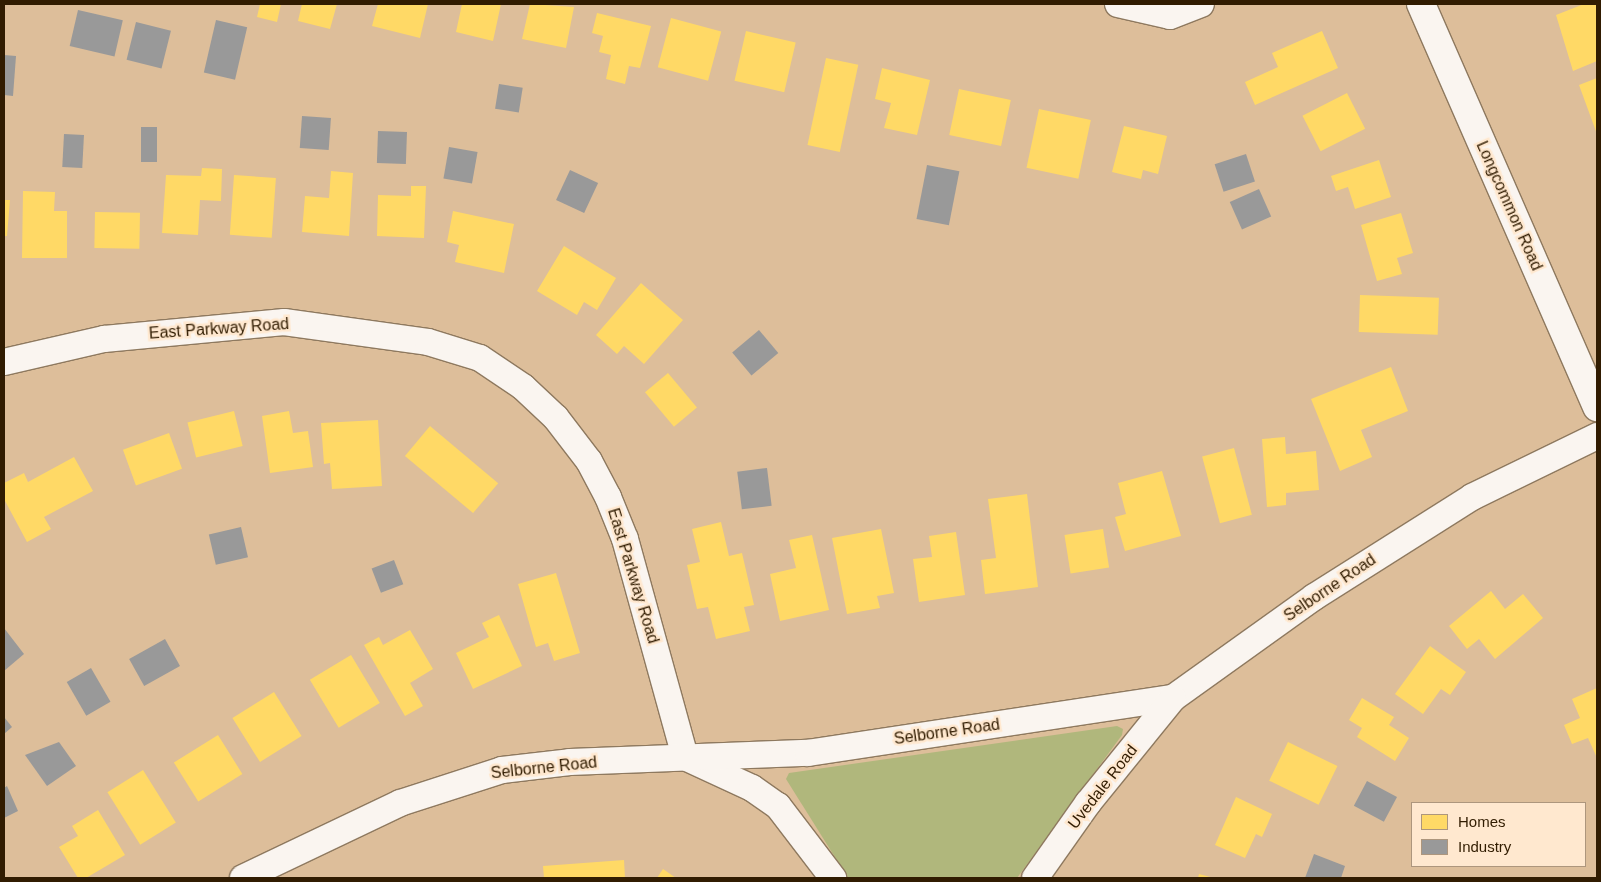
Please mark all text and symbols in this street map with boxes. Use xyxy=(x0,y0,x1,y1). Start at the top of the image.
street label: Longcommon Road xyxy=(1472,138,1546,274)
street label: East Parkway Road xyxy=(148,315,290,343)
street label: East Parkway Road xyxy=(603,506,663,646)
street label: Selborne Road xyxy=(1280,550,1380,626)
street label: Selborne Road xyxy=(893,715,1001,749)
street label: Uvedale Road xyxy=(1064,741,1142,833)
street label: Selborne Road xyxy=(490,753,598,783)
legend xyxy=(1411,802,1586,867)
text: Homes xyxy=(1458,813,1506,830)
text: Industry xyxy=(1458,838,1511,855)

